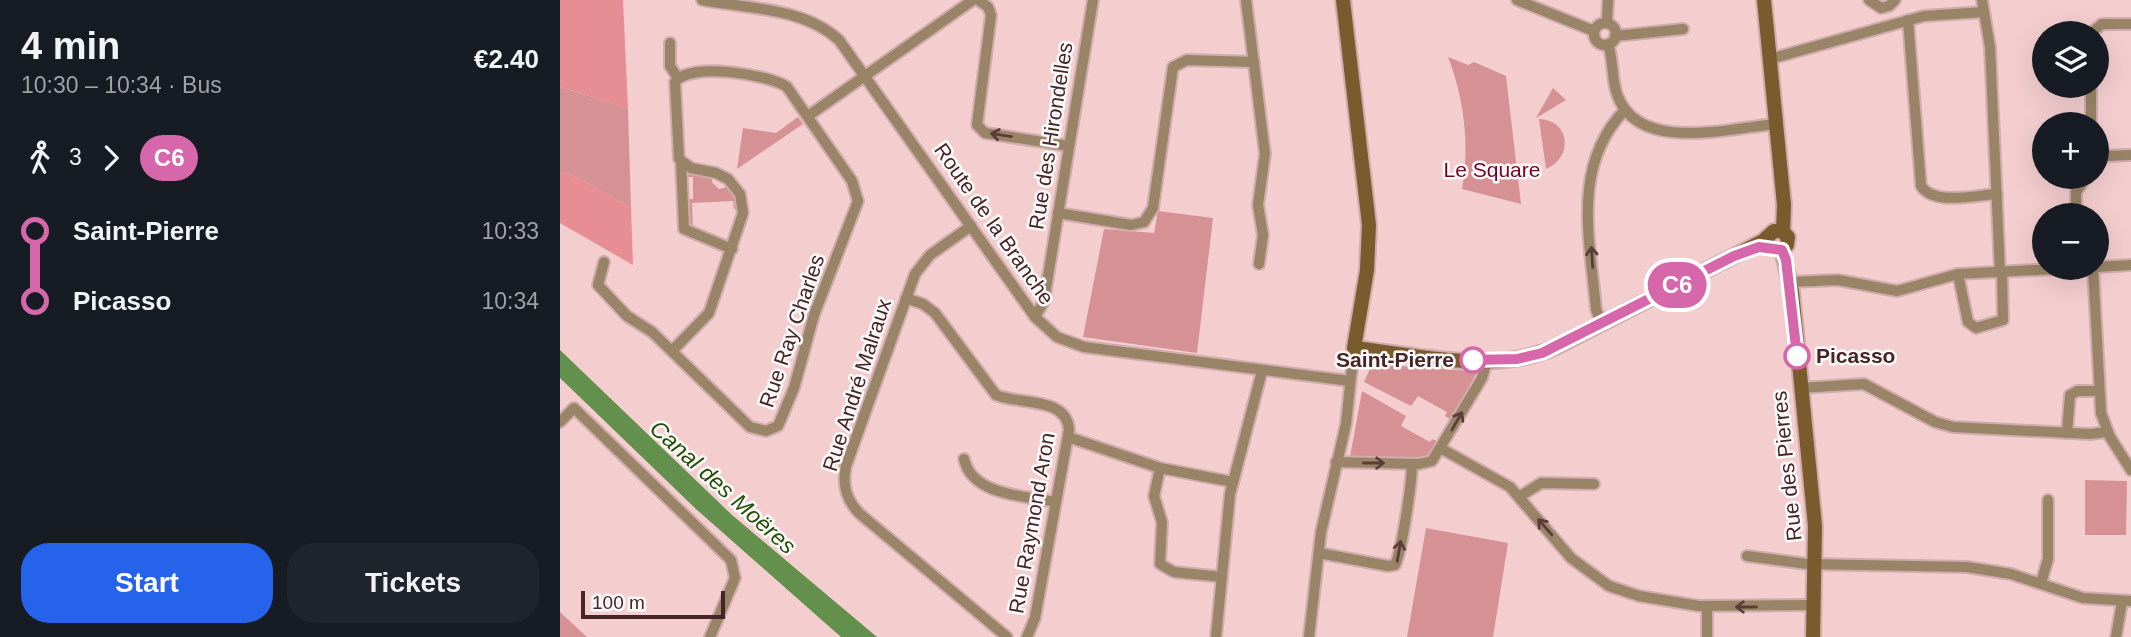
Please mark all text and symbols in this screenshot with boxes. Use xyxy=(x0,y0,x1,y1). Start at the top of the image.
map controls xyxy=(2032,21,2109,280)
button: layers xyxy=(2032,21,2109,98)
text: 4 min xyxy=(21,25,120,67)
street label: Rue des Hirondelles xyxy=(1024,41,1077,231)
text: €2.40 xyxy=(474,44,539,74)
text: 10:30 – 10:34 · Bus xyxy=(21,72,222,98)
button: + xyxy=(2032,112,2109,189)
one-way arrow xyxy=(991,128,1013,141)
icon: walk xyxy=(21,139,59,177)
icon: forward xyxy=(92,139,130,177)
street label: Route de la Branche xyxy=(930,139,1059,309)
text: 3 xyxy=(69,144,82,170)
text: C6 xyxy=(154,144,184,171)
park label: Le Square xyxy=(1444,158,1540,181)
button: − xyxy=(2032,203,2109,280)
text: Saint-Pierre xyxy=(73,216,219,246)
text: 10:33 xyxy=(481,218,539,244)
one-way arrow xyxy=(1585,246,1598,268)
street label: Rue Ray Charles xyxy=(755,251,828,410)
line badge: C6 xyxy=(1646,262,1708,308)
text: C6 xyxy=(1662,271,1692,298)
text: Picasso xyxy=(73,286,171,316)
text: 10:34 xyxy=(481,288,539,314)
street label: Rue André Malraux xyxy=(818,295,895,474)
marker: Picasso xyxy=(1784,343,1810,369)
place label: Picasso xyxy=(1816,344,1895,367)
marker: Saint-Pierre xyxy=(1460,347,1486,373)
place label: Saint-Pierre xyxy=(1336,348,1454,371)
street label: Rue des Pierres xyxy=(1767,390,1806,542)
one-way arrow xyxy=(1450,412,1464,432)
water label: Canal des Moëres xyxy=(645,415,801,559)
street label: Rue Raymond Aron xyxy=(1004,431,1059,615)
one-way arrow xyxy=(1362,457,1385,470)
one-way arrow xyxy=(1537,519,1553,537)
one-way arrow xyxy=(1393,540,1406,563)
button: Start xyxy=(21,543,273,623)
button: Tickets xyxy=(287,543,539,623)
scale bar xyxy=(581,588,724,620)
text: 100 m xyxy=(592,592,645,613)
one-way arrow xyxy=(1735,600,1758,614)

